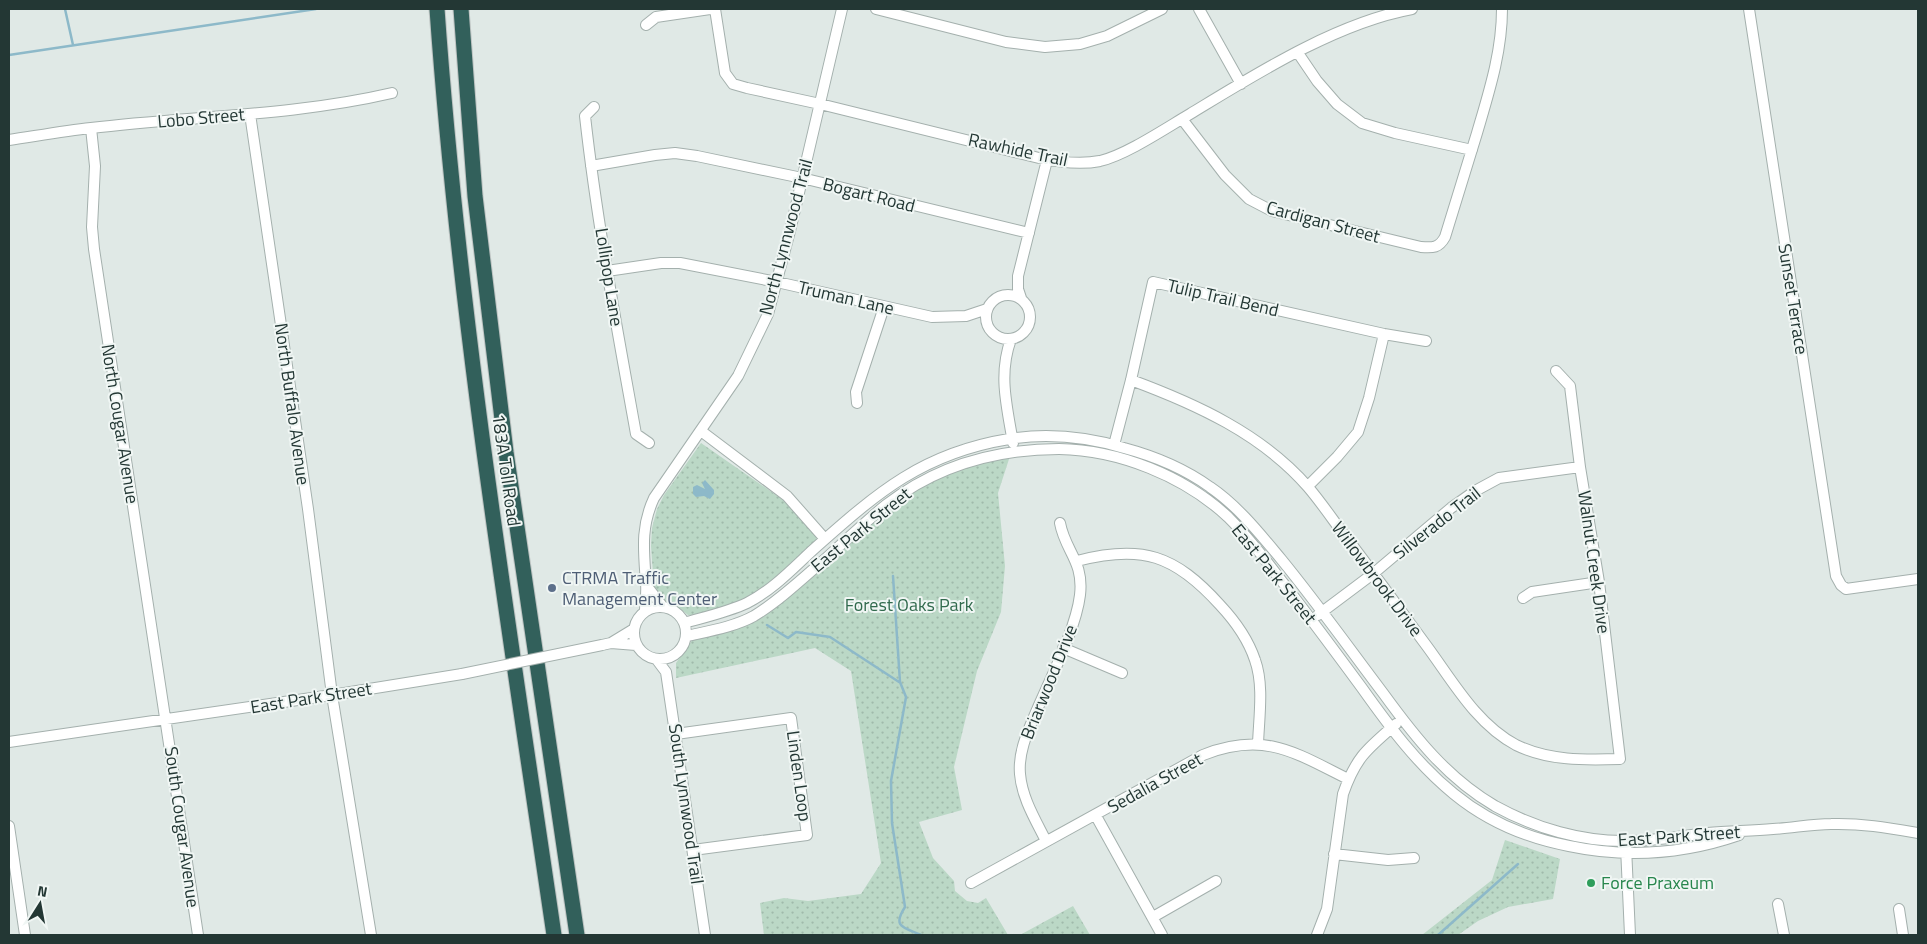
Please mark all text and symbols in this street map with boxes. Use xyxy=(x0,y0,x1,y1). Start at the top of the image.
street label: Lobo Street xyxy=(156,100,246,135)
street label: Rawhide Trail xyxy=(966,126,1070,173)
street label: North Lynnwood Trail xyxy=(752,156,819,318)
street label: Bogart Road xyxy=(820,170,918,219)
street label: Cardigan Street xyxy=(1263,193,1384,250)
street label: Lollipop Lane xyxy=(588,226,631,328)
street label: Sunset Terrace xyxy=(1771,242,1816,356)
street label: Tulip Trail Bend xyxy=(1165,272,1281,323)
street label: Truman Lane xyxy=(795,273,897,322)
street label: North Buffalo Avenue xyxy=(268,321,317,487)
street label: North Cougar Avenue xyxy=(95,342,146,506)
street label: 183A Toll Road xyxy=(485,412,528,528)
street label: East Park Street xyxy=(805,480,917,579)
street label: Silverado Trail xyxy=(1387,480,1486,566)
street label: Walnut Creek Drive xyxy=(1571,489,1618,635)
street label: Willowbrook Drive xyxy=(1325,516,1430,642)
street label: East Park Street xyxy=(1225,518,1324,630)
place label: CTRMA Traffic Management Center xyxy=(562,564,717,612)
marker: CTRMA Traffic Management Center xyxy=(546,582,558,594)
park label: Forest Oaks Park xyxy=(845,591,974,618)
street label: Briarwood Drive xyxy=(1013,620,1084,743)
street label: East Park Street xyxy=(248,674,374,720)
street label: South Lynnwood Trail xyxy=(662,722,711,886)
street label: Linden Loop xyxy=(780,729,819,823)
street label: South Cougar Avenue xyxy=(158,745,207,909)
street label: Sedalia Street xyxy=(1102,745,1208,820)
street label: East Park Street xyxy=(1617,818,1742,853)
place label: Force Praxeum xyxy=(1601,869,1714,896)
marker: Force Praxeum xyxy=(1585,877,1597,889)
north arrow xyxy=(15,879,65,929)
text: N xyxy=(36,880,49,902)

